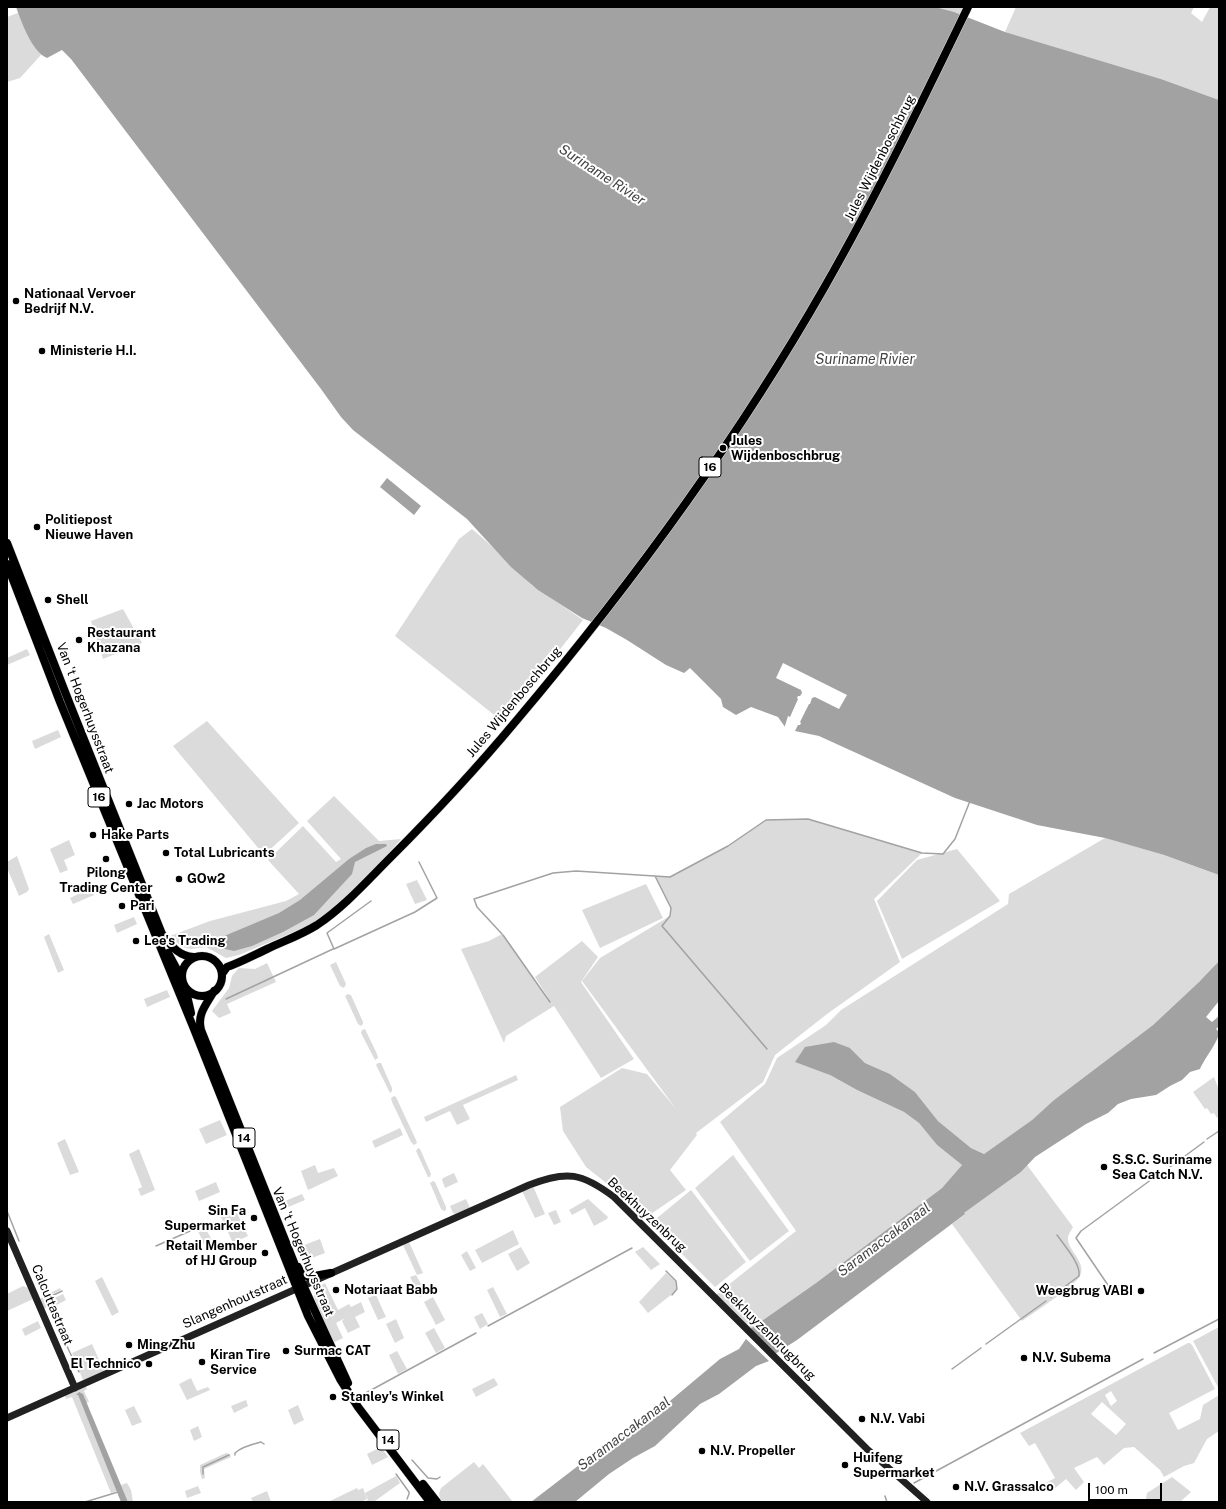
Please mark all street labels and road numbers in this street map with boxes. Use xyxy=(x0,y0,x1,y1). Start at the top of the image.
street label: Jules Wijdenboschbrug xyxy=(841,92,919,224)
road number: 16 xyxy=(699,457,721,477)
street label: Van 't Hogerhuysstraat xyxy=(53,640,117,776)
street label: Jules Wijdenboschbrug xyxy=(463,644,565,760)
road number: 16 xyxy=(88,787,110,807)
road number: 14 xyxy=(233,1128,255,1148)
street label: Beekhuyzenbrug xyxy=(604,1174,690,1256)
street label: Van 't Hogerhuysstraat xyxy=(269,1185,337,1319)
street label: Calcuttastraat xyxy=(28,1262,76,1348)
street label: Slangenhoutstraat xyxy=(180,1272,290,1332)
street label: Beekhuyzenbrugbrug xyxy=(715,1280,819,1384)
road number: 14 xyxy=(377,1430,399,1450)

